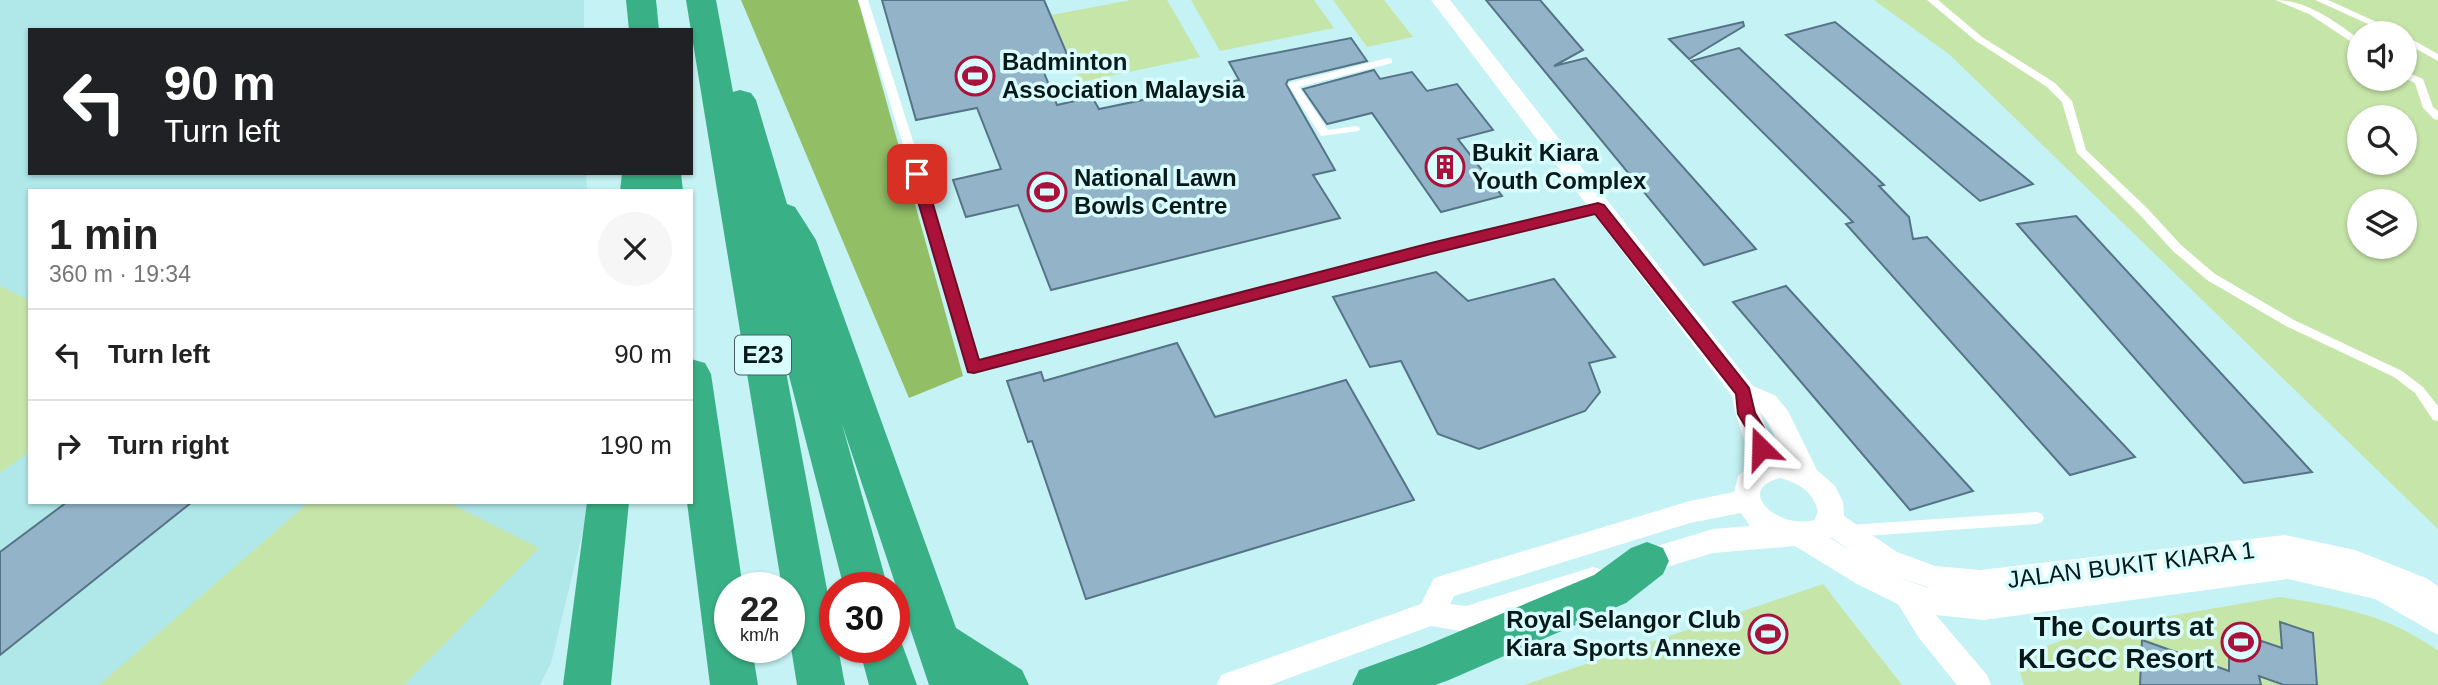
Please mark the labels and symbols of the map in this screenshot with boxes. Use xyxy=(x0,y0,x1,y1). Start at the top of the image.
place label: Badminton Association Malaysia xyxy=(1002,48,1245,103)
sports icon: Badminton Association Malaysia xyxy=(954,55,996,97)
place label: Bukit Kiara Youth Complex xyxy=(1472,139,1647,194)
pin xyxy=(887,144,947,204)
building icon: Bukit Kiara Youth Complex xyxy=(1424,146,1466,188)
place label: National Lawn Bowls Centre xyxy=(1074,164,1237,219)
sports icon: National Lawn Bowls Centre xyxy=(1026,171,1068,213)
road number: E23 xyxy=(735,336,791,374)
position arrow xyxy=(1724,411,1798,485)
street label: JALAN BUKIT KIARA 1 xyxy=(2006,536,2256,593)
speed limit sign: 30 xyxy=(819,572,910,663)
place label: Royal Selangor Club Kiara Sports Annexe xyxy=(1506,606,1741,661)
place label: The Courts at KLGCC Resort xyxy=(2018,611,2214,674)
sports icon: Royal Selangor Club Kiara Sports Annexe xyxy=(1747,613,1789,655)
sports icon: The Courts at KLGCC Resort xyxy=(2220,621,2262,663)

